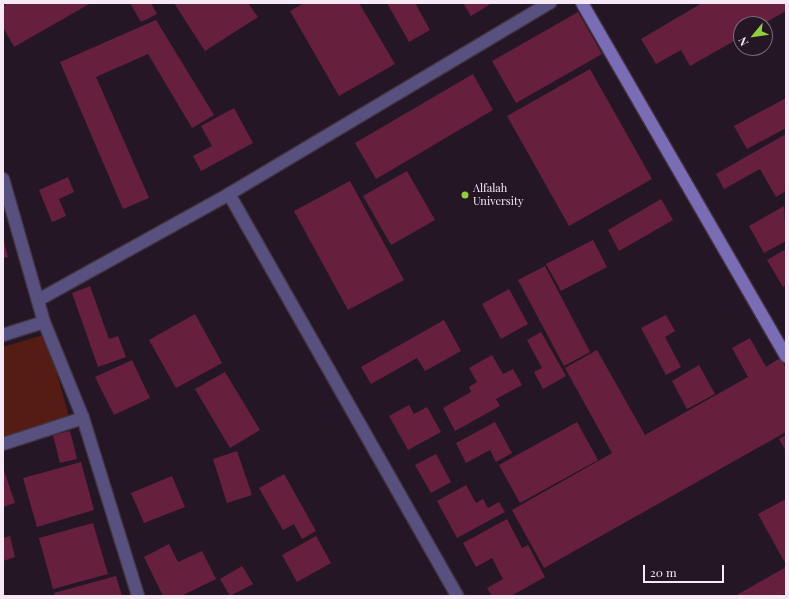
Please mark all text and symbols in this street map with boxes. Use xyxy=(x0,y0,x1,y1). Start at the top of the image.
north arrow xyxy=(733,16,773,56)
text: N xyxy=(734,34,751,49)
place label: Alfalah University xyxy=(473,182,523,208)
marker: Alfalah University xyxy=(460,190,470,200)
scale bar xyxy=(645,557,726,583)
text: 20 m xyxy=(650,564,677,580)

